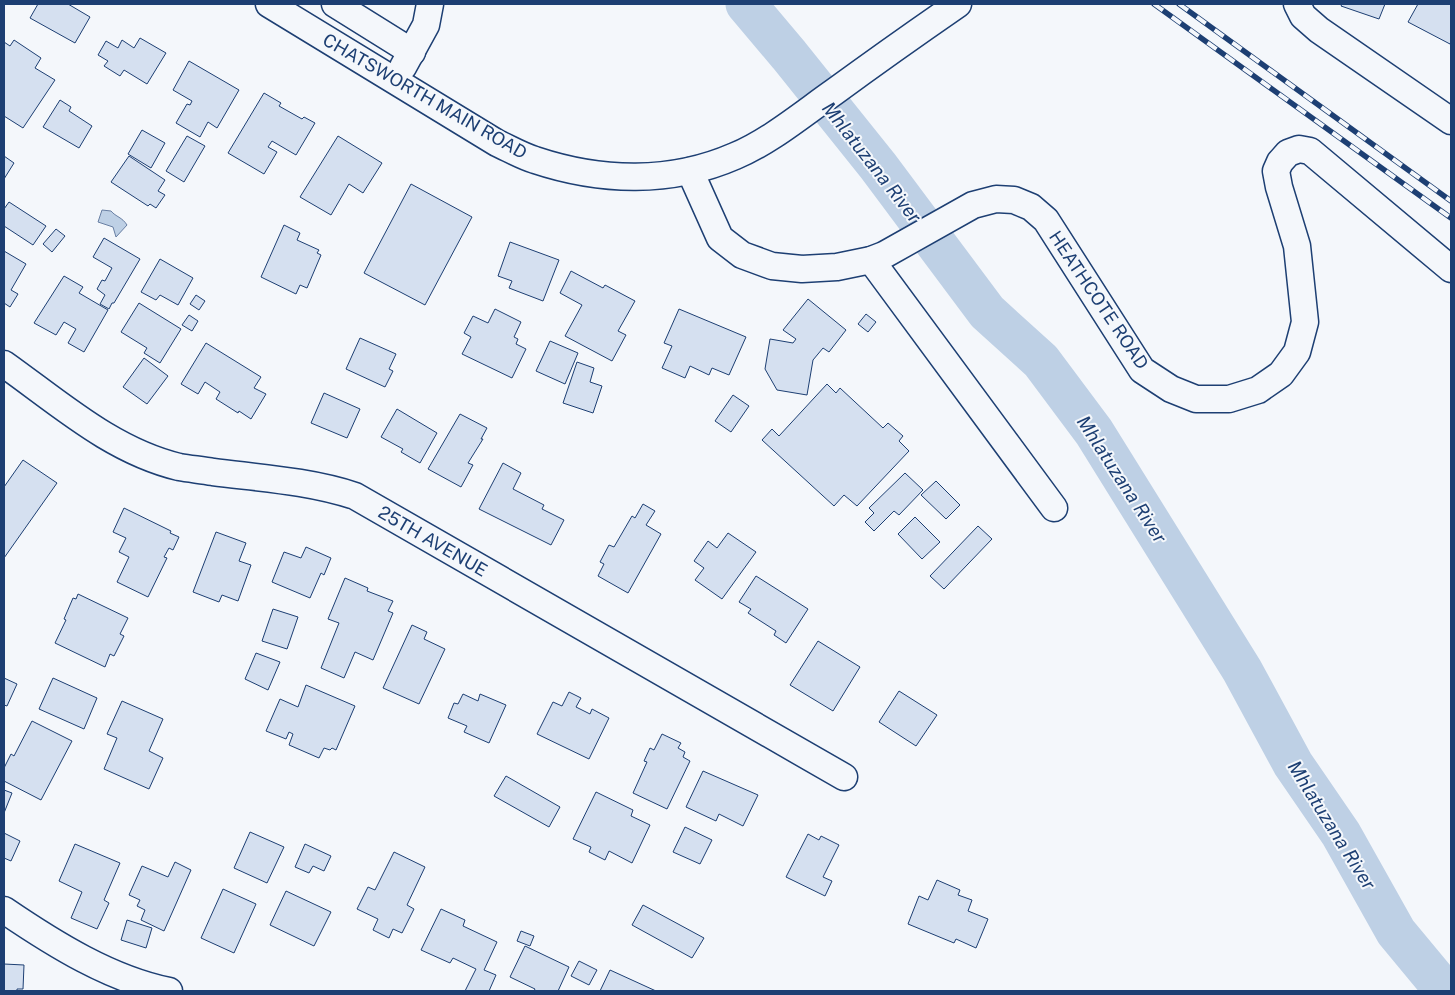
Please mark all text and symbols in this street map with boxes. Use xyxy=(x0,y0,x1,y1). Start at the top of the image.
street label: CHATSWORTH MAIN ROAD xyxy=(319,29,531,163)
water label: Mhlatuzana River xyxy=(818,97,927,228)
street label: HEATHCOTE ROAD xyxy=(1045,227,1153,373)
water label: Mhlatuzana River xyxy=(1073,411,1172,548)
street label: 25TH AVENUE xyxy=(375,501,491,581)
water label: Mhlatuzana River xyxy=(1284,757,1381,894)

